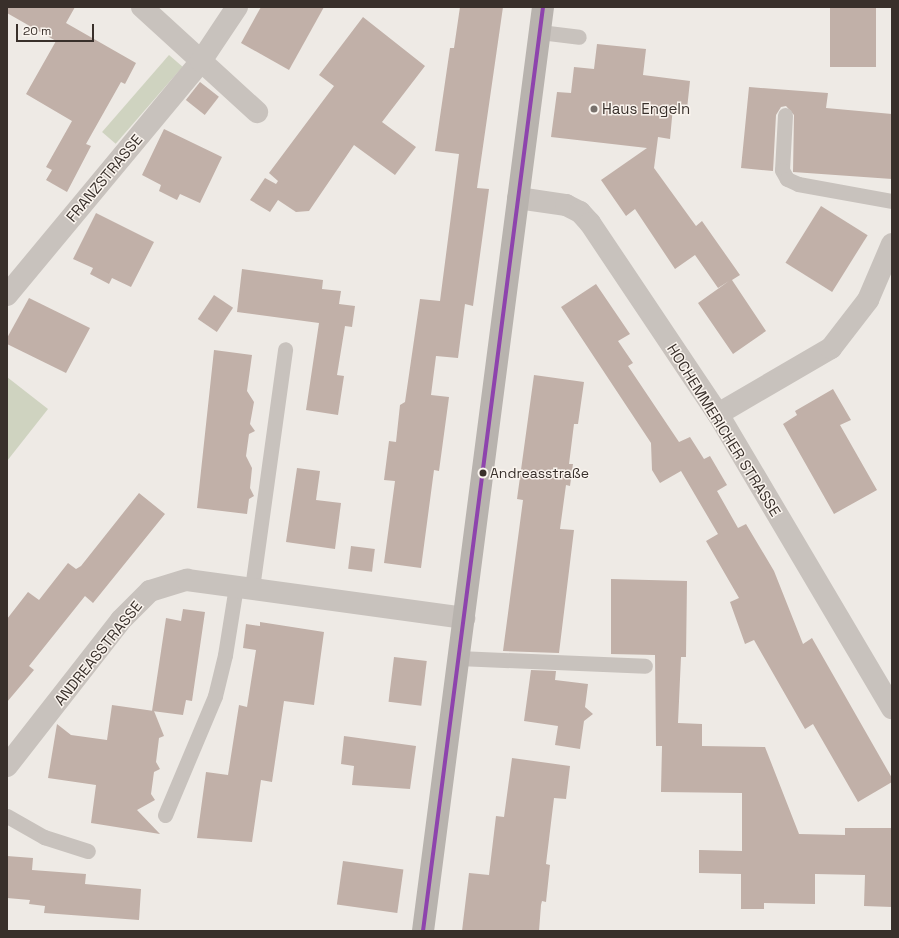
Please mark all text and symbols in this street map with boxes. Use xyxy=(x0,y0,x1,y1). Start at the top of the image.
scale bar xyxy=(18,16,96,42)
text: 20 m xyxy=(23,23,51,39)
place label: Haus Engeln xyxy=(602,100,690,118)
marker: Haus Engeln xyxy=(589,104,599,114)
street label: FRANZSTRASSE xyxy=(62,131,146,225)
street label: HOCHEMMERICHER STRASSE xyxy=(663,341,785,519)
place label: Andreasstraße xyxy=(490,465,589,481)
marker: Andreasstraße xyxy=(478,468,488,478)
street label: ANDREASSTRASSE xyxy=(50,597,146,709)

